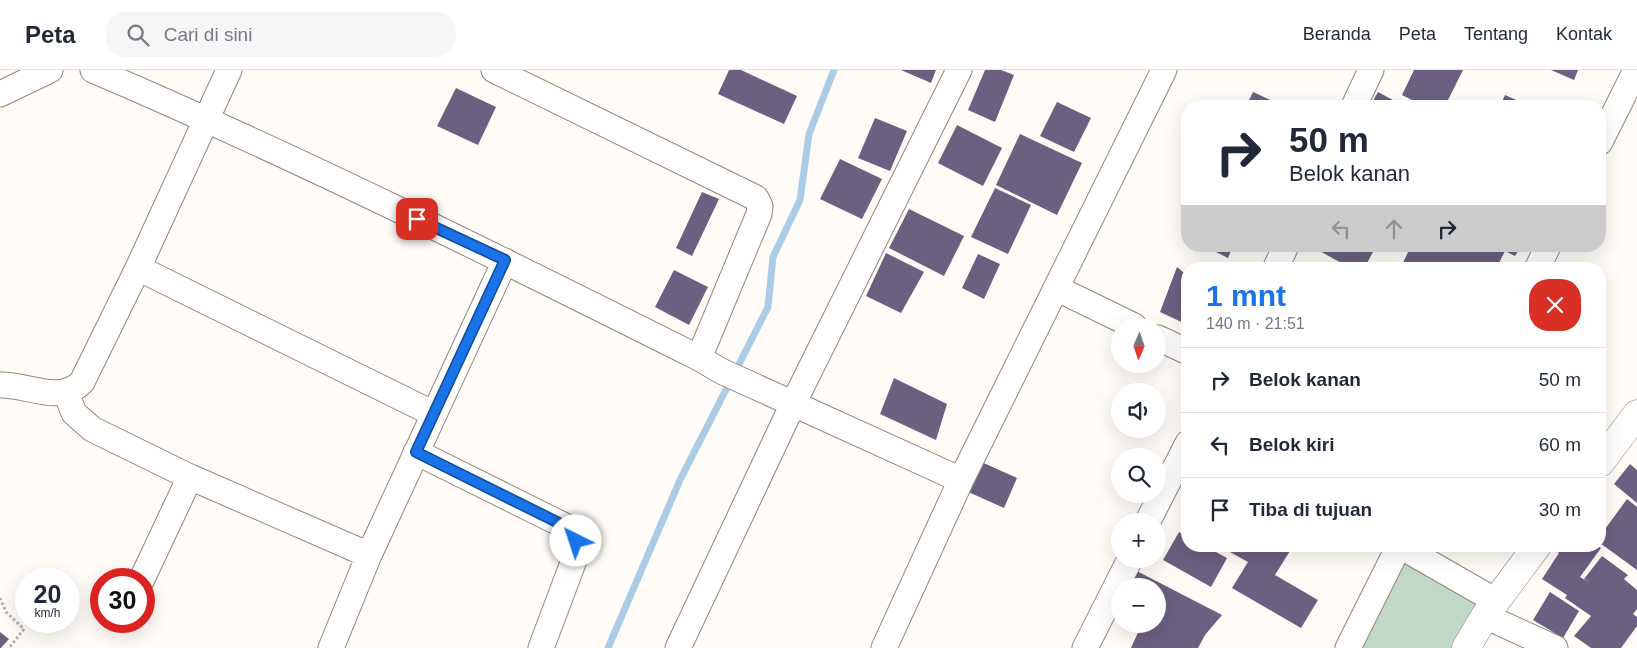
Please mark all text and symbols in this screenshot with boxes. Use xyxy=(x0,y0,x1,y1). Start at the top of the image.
search box xyxy=(106,12,456,57)
text: Peta xyxy=(25,21,76,48)
icon: search xyxy=(124,21,152,49)
text: Cari di sini xyxy=(164,24,252,45)
text: Beranda xyxy=(1303,24,1371,44)
text: Peta xyxy=(1399,24,1436,44)
text: Tentang xyxy=(1464,24,1528,44)
text: Kontak xyxy=(1556,24,1612,44)
icon: right xyxy=(1206,120,1271,185)
text: 50 m xyxy=(1289,120,1369,159)
text: Belok kanan xyxy=(1289,161,1410,186)
pin xyxy=(396,198,438,240)
icon: arrive xyxy=(403,205,431,233)
icon: left xyxy=(1327,215,1355,243)
icon: ahead xyxy=(1380,215,1408,243)
icon: right xyxy=(1433,215,1461,243)
text: 1 mnt xyxy=(1206,279,1286,312)
button: close xyxy=(1529,279,1581,331)
text: 140 m · 21:51 xyxy=(1206,315,1305,332)
north arrow xyxy=(1111,318,1166,372)
map controls xyxy=(1111,318,1166,633)
icon: right xyxy=(1206,366,1234,394)
text: Belok kanan xyxy=(1249,369,1361,390)
text: 50 m xyxy=(1539,369,1581,390)
button: sound xyxy=(1111,383,1166,438)
icon: left xyxy=(1206,431,1234,459)
text: Belok kiri xyxy=(1249,434,1335,455)
text: 60 m xyxy=(1539,434,1581,455)
button: search xyxy=(1111,448,1166,503)
icon: arrive xyxy=(1206,496,1234,524)
text: Tiba di tujuan xyxy=(1249,499,1372,520)
text: 30 m xyxy=(1539,499,1581,520)
button: + xyxy=(1111,513,1166,568)
position arrow xyxy=(549,514,601,566)
speed limit sign: 30 xyxy=(90,568,155,633)
button: − xyxy=(1111,578,1166,633)
text: 20 xyxy=(34,580,61,608)
text: km/h xyxy=(34,606,61,620)

